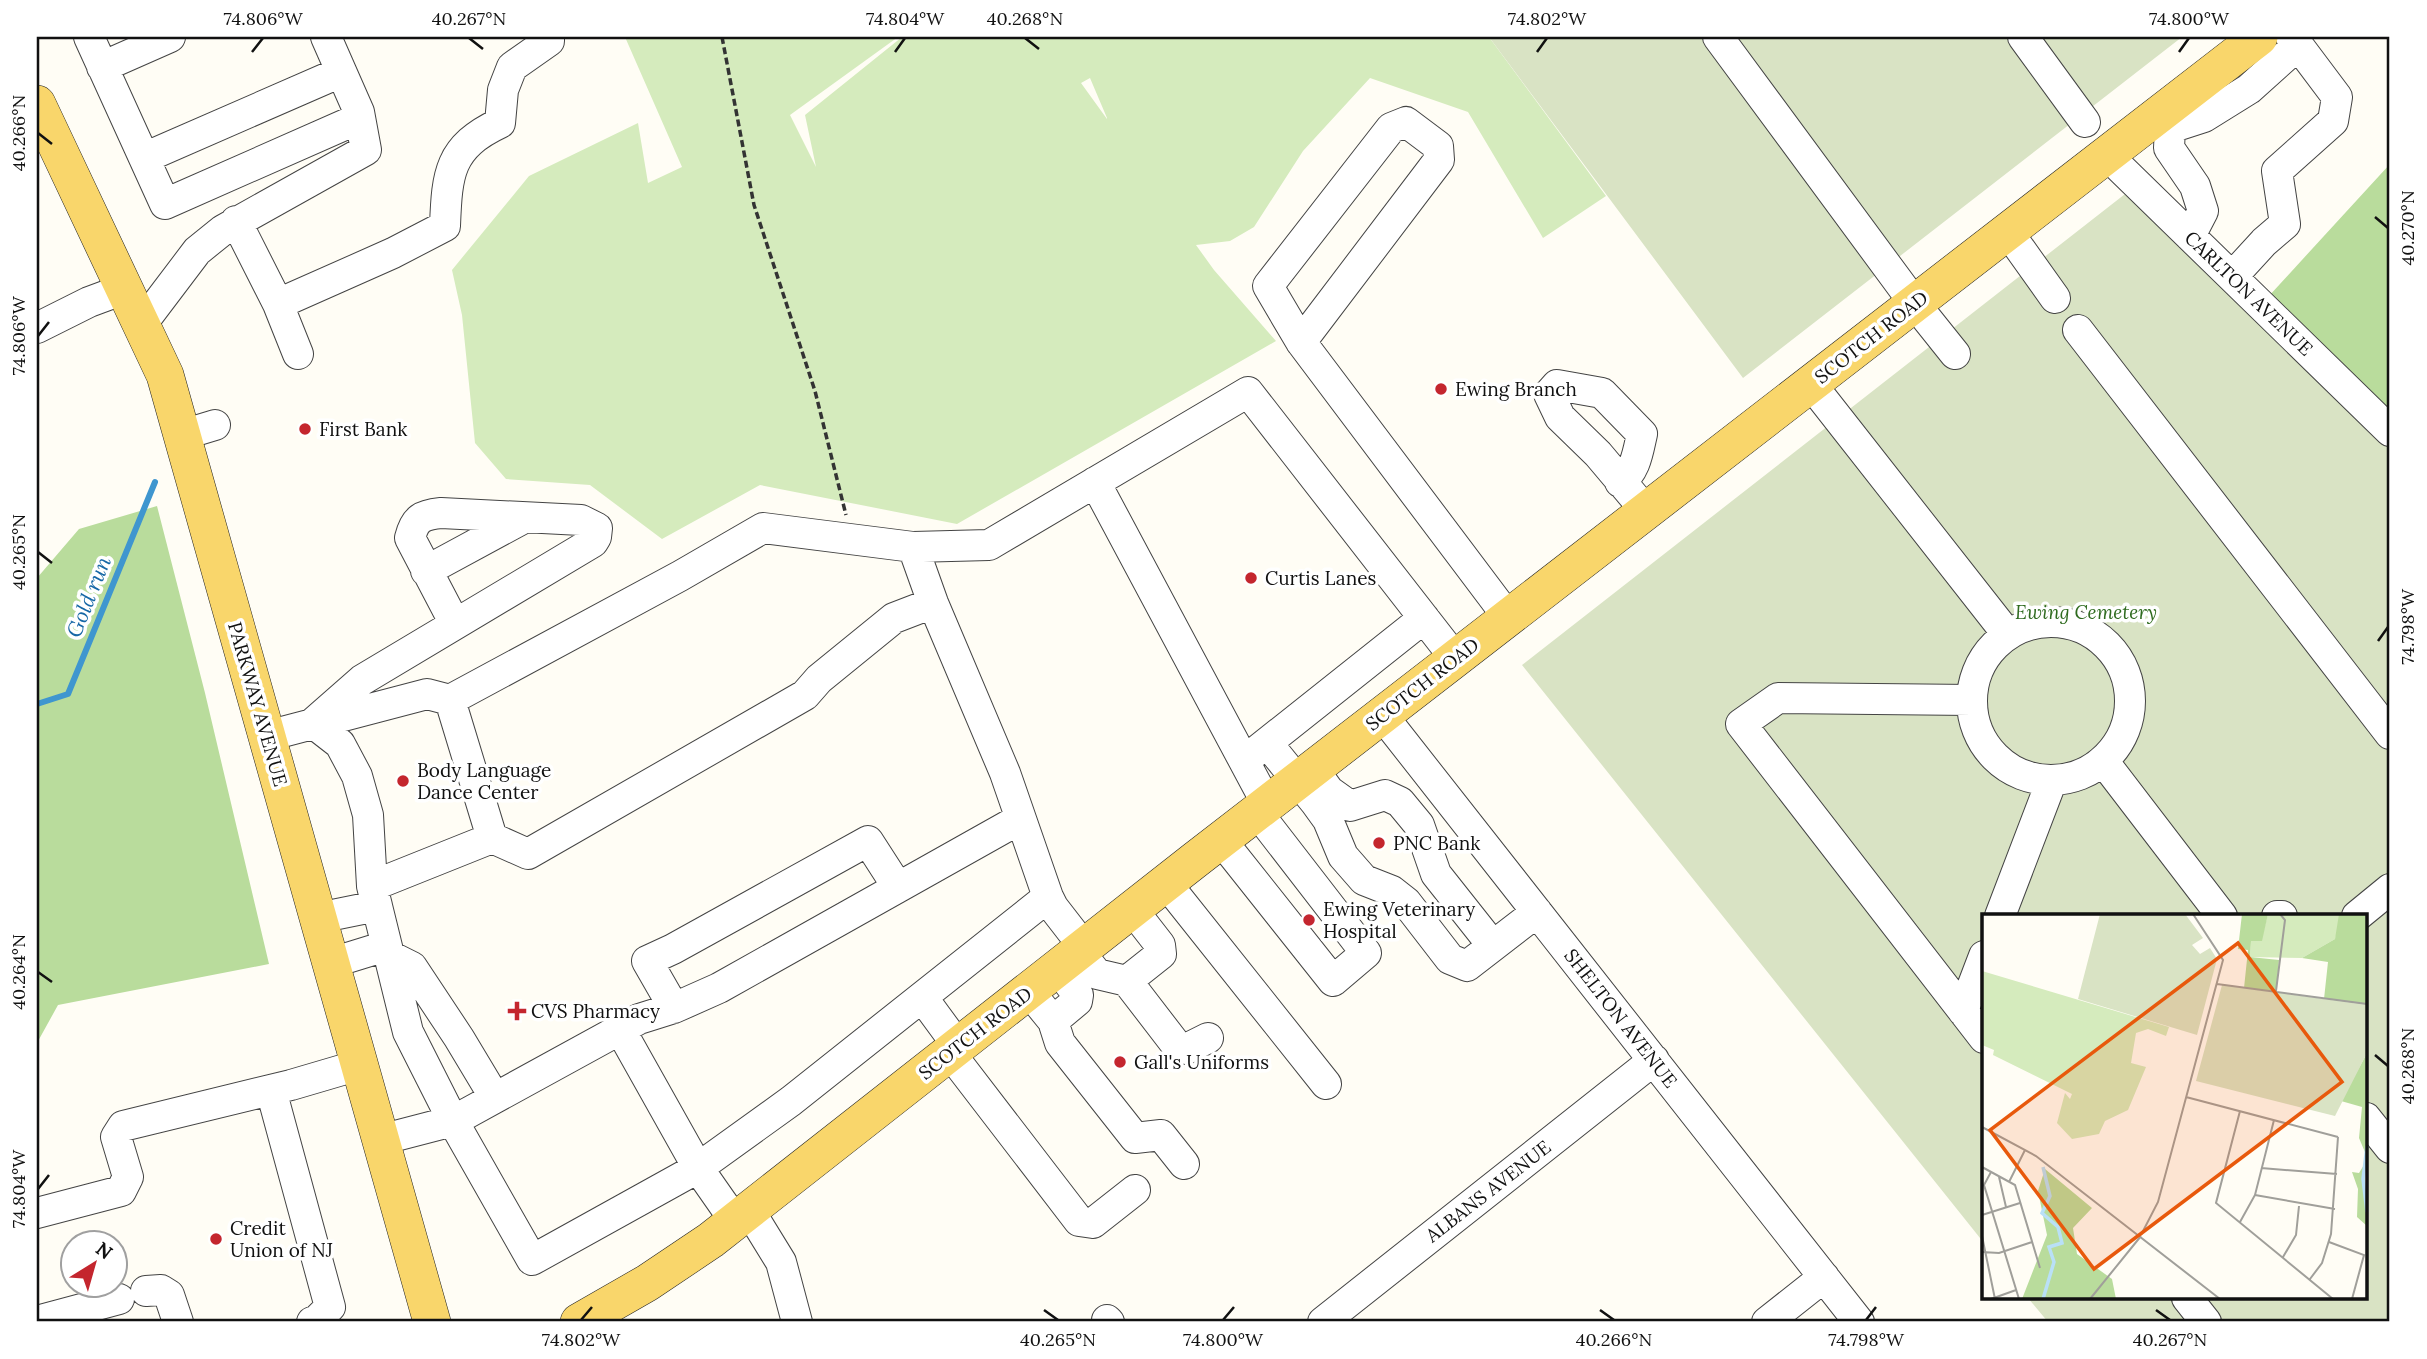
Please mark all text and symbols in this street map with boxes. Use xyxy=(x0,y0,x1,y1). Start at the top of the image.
text: 74.806°W xyxy=(223,7,304,30)
text: 40.267°N xyxy=(432,7,506,30)
text: 74.804°W xyxy=(866,7,945,30)
text: 40.268°N xyxy=(987,7,1063,30)
text: 74.802°W xyxy=(1508,7,1587,30)
text: 74.800°W xyxy=(2149,7,2230,30)
text: 40.266°N xyxy=(7,95,30,171)
text: 40.270°N xyxy=(2396,190,2419,266)
street label: CARLTON AVENUE xyxy=(2180,226,2318,360)
street label: SCOTCH ROAD xyxy=(1810,285,1932,389)
text: 74.806°W xyxy=(7,295,30,376)
place label: Ewing Branch xyxy=(1455,377,1577,401)
marker: Ewing Branch xyxy=(1433,381,1449,397)
place label: First Bank xyxy=(319,417,408,441)
marker: First Bank xyxy=(297,421,313,437)
text: 40.265°N xyxy=(7,514,30,590)
water label: Gold run xyxy=(60,552,117,641)
place label: Curtis Lanes xyxy=(1265,566,1377,590)
marker: Curtis Lanes xyxy=(1243,570,1259,586)
text: 74.798°W xyxy=(2396,588,2419,665)
park label: Ewing Cemetery xyxy=(2015,600,2157,624)
street label: PARKWAY AVENUE xyxy=(223,619,293,789)
street label: SCOTCH ROAD xyxy=(1361,632,1483,736)
place label: Body Language Dance Center xyxy=(417,758,551,804)
marker: Body Language Dance Center xyxy=(395,773,411,789)
place label: PNC Bank xyxy=(1393,831,1481,855)
marker: PNC Bank xyxy=(1371,835,1387,851)
place label: Ewing Veterinary Hospital xyxy=(1323,897,1475,943)
marker: Ewing Veterinary Hospital xyxy=(1301,912,1317,928)
inset map xyxy=(1982,914,2368,1300)
text: 40.264°N xyxy=(7,934,30,1010)
street label: SHELTON AVENUE xyxy=(1559,944,1683,1092)
street label: SCOTCH ROAD xyxy=(914,981,1036,1085)
place label: CVS Pharmacy xyxy=(531,999,660,1023)
marker: CVS Pharmacy xyxy=(509,1003,525,1019)
text: 40.268°N xyxy=(2396,1028,2419,1104)
place label: Gall's Uniforms xyxy=(1134,1050,1269,1074)
marker: Gall's Uniforms xyxy=(1112,1054,1128,1070)
street label: ALBANS AVENUE xyxy=(1420,1135,1555,1248)
text: 74.804°W xyxy=(7,1149,30,1228)
place label: Credit Union of NJ xyxy=(230,1216,333,1262)
north arrow xyxy=(60,1230,130,1300)
marker: Credit Union of NJ xyxy=(208,1231,224,1247)
text: N xyxy=(91,1236,118,1265)
text: 74.802°W xyxy=(542,1328,621,1351)
text: 40.265°N xyxy=(1020,1328,1096,1351)
text: 74.800°W xyxy=(1183,1328,1264,1351)
text: 40.266°N xyxy=(1576,1328,1652,1351)
text: 74.798°W xyxy=(1828,1328,1905,1351)
text: 40.267°N xyxy=(2133,1328,2207,1351)

